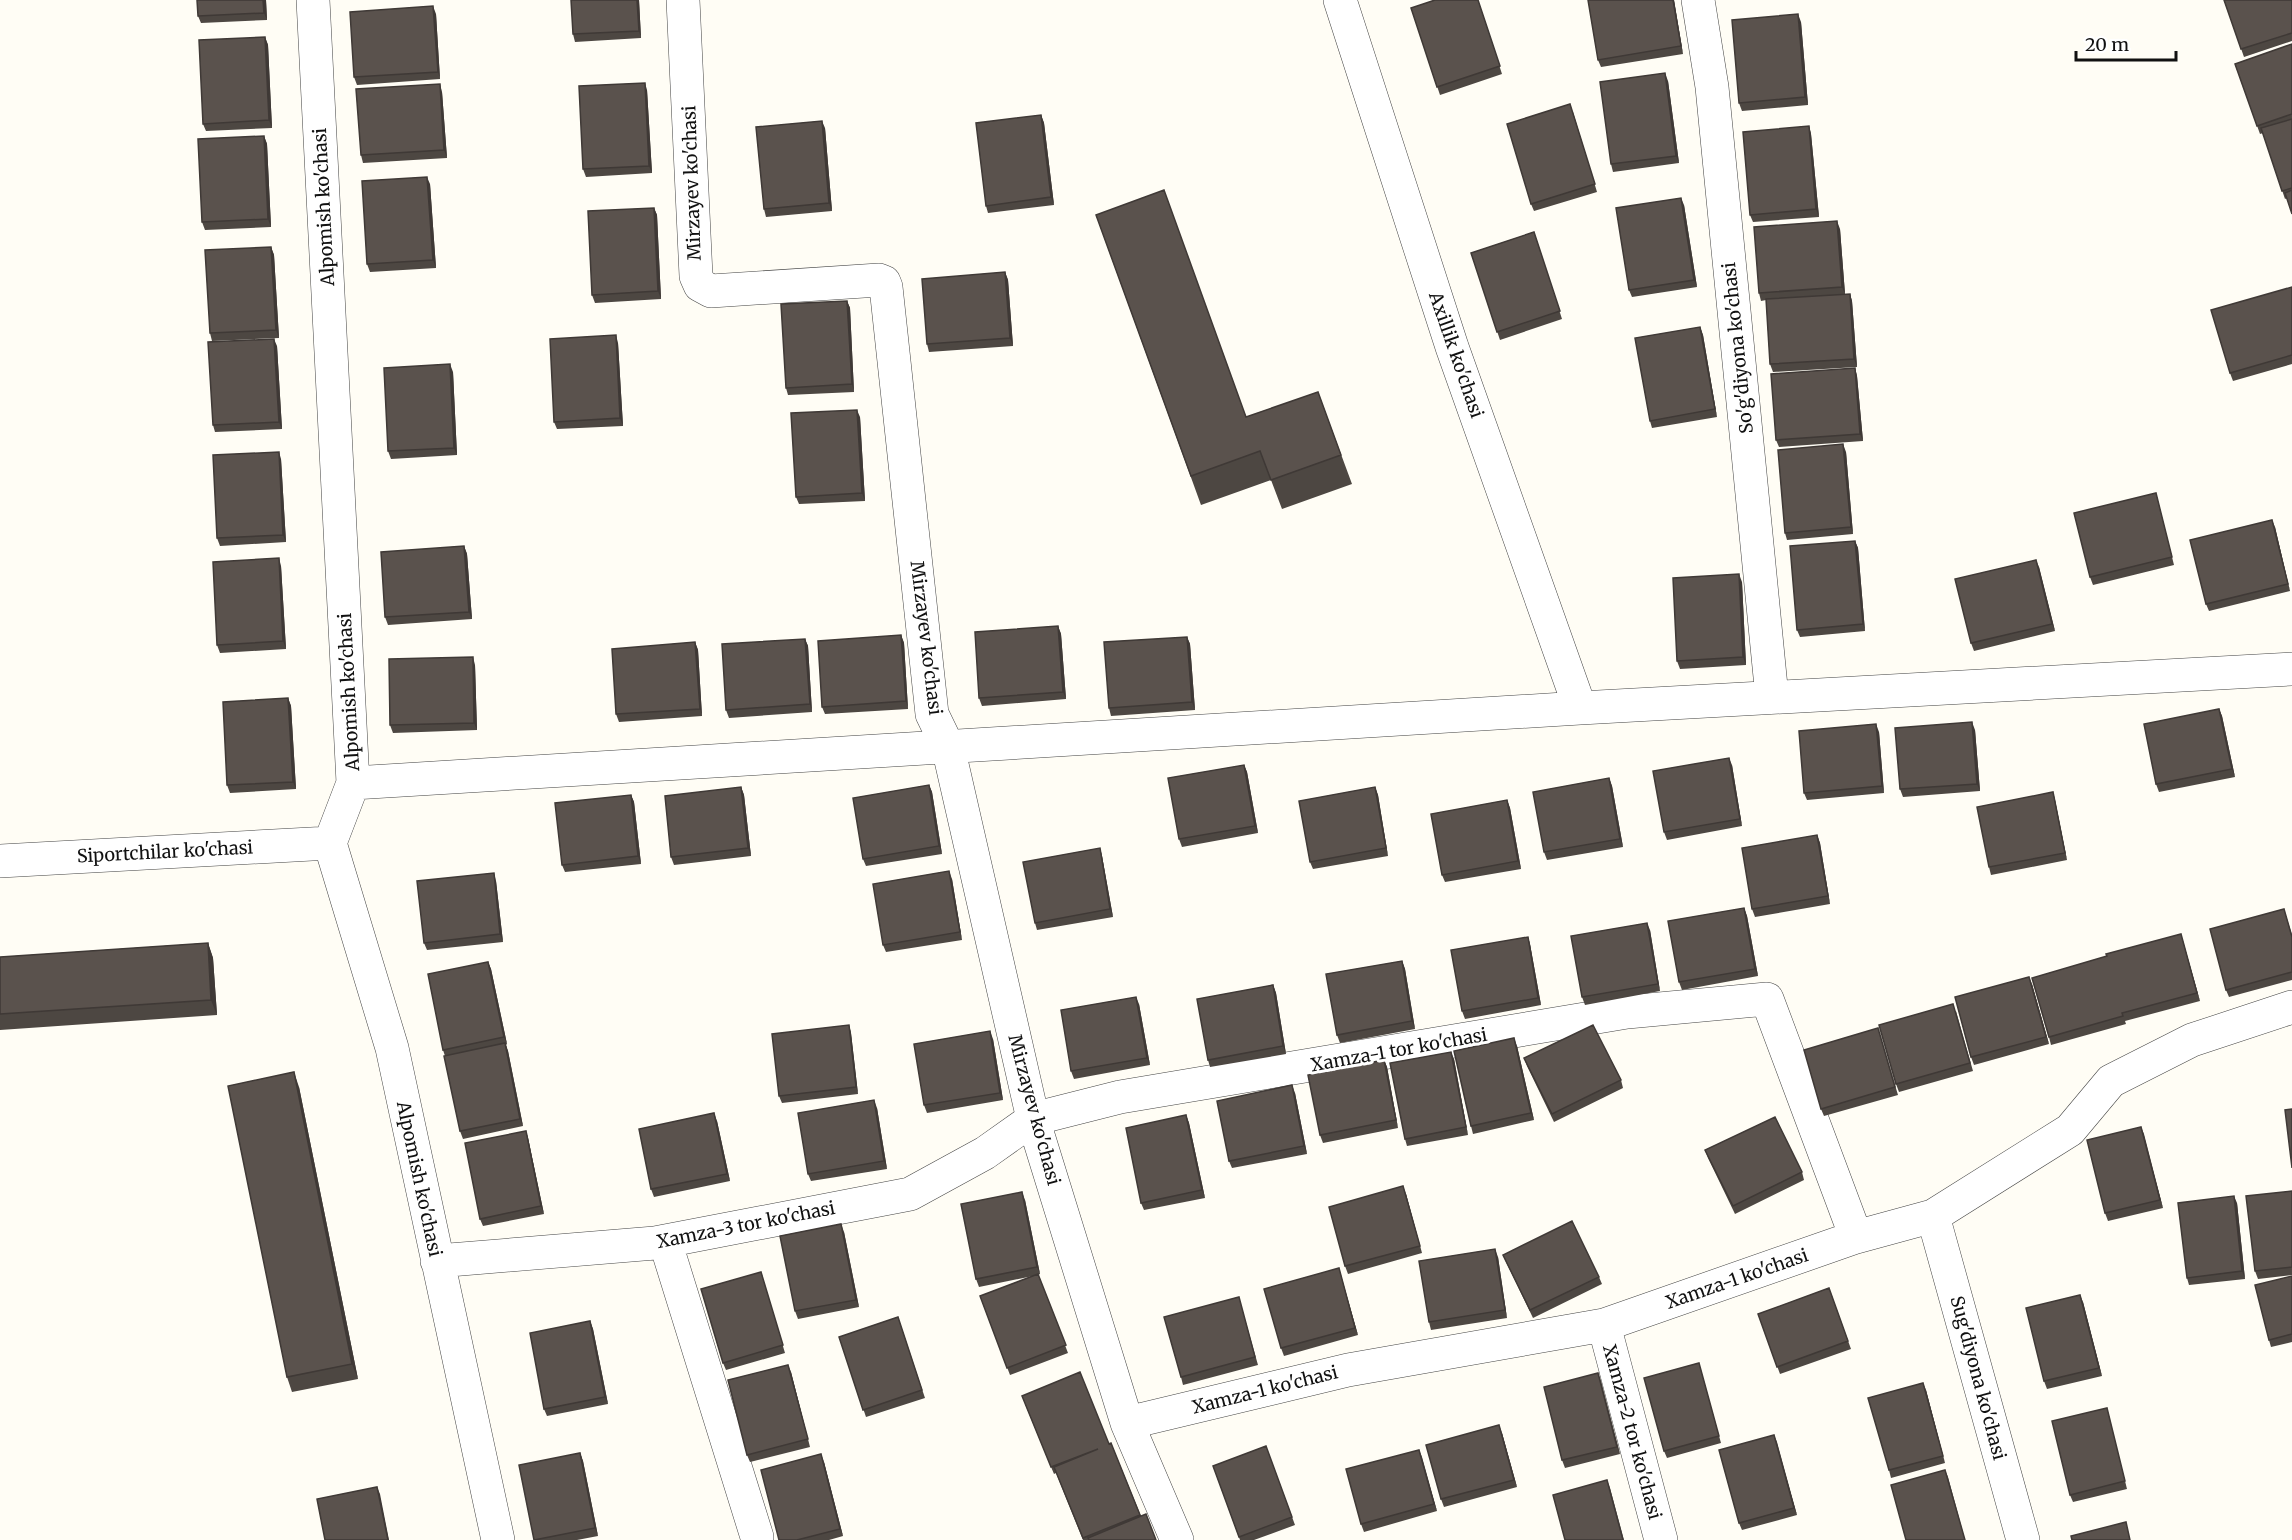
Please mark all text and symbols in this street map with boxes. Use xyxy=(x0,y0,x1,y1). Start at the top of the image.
scale bar xyxy=(2076,24,2176,62)
text: 20 m xyxy=(2085,33,2129,56)
street label: Mirzayev ko'chasi xyxy=(677,105,706,261)
street label: Alpomish ko'chasi xyxy=(308,127,339,288)
street label: So'g'diyona ko'chasi xyxy=(1717,261,1758,435)
street label: Axillik ko'chasi xyxy=(1424,288,1489,421)
street label: Mirzayev ko'chasi xyxy=(906,560,947,717)
street label: Alpomish ko'chasi xyxy=(333,612,364,773)
street label: Siportchilar ko'chasi xyxy=(76,835,254,868)
street label: Xamza-1 tor ko'chasi xyxy=(1309,1023,1489,1076)
street label: Mirzayev ko'chasi xyxy=(1003,1032,1066,1188)
street label: Alpomish ko'chasi xyxy=(392,1098,447,1259)
street label: Xamza-3 tor ko'chasi xyxy=(655,1196,837,1253)
street label: Xamza-1 ko'chasi xyxy=(1663,1243,1811,1314)
street label: Sug'diyona ko'chasi xyxy=(1946,1293,2012,1463)
street label: Xamza-2 tor ko'chasi xyxy=(1598,1342,1667,1522)
street label: Xamza-1 ko'chasi xyxy=(1190,1360,1340,1419)

